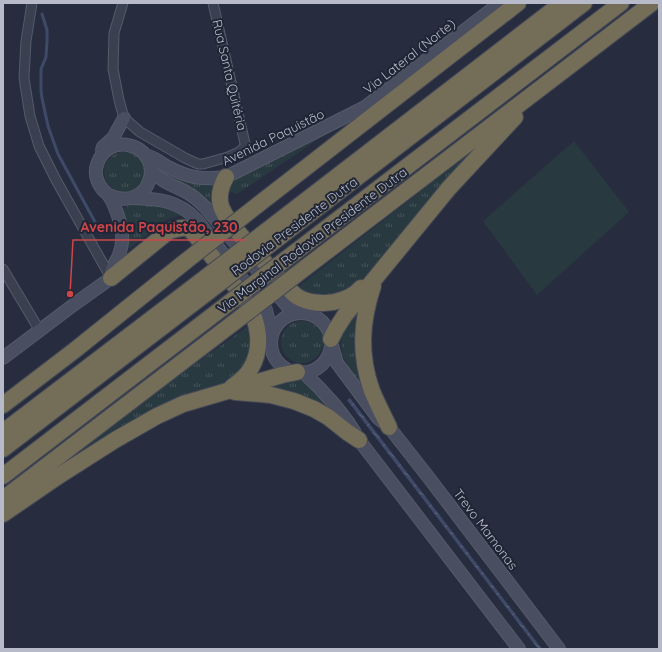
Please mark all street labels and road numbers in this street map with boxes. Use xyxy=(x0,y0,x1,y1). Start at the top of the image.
street label: Via Lateral (Norte) xyxy=(360,15,458,97)
street label: Rua Santa Quitéria xyxy=(209,18,251,132)
street label: Avenida Paquistão xyxy=(219,105,327,169)
street label: Via Marginal Rodovia Presidente Dutra xyxy=(214,164,410,316)
street label: Rodovia Presidente Dutra xyxy=(228,173,360,279)
street label: Trevo Mamonas xyxy=(450,485,522,573)

